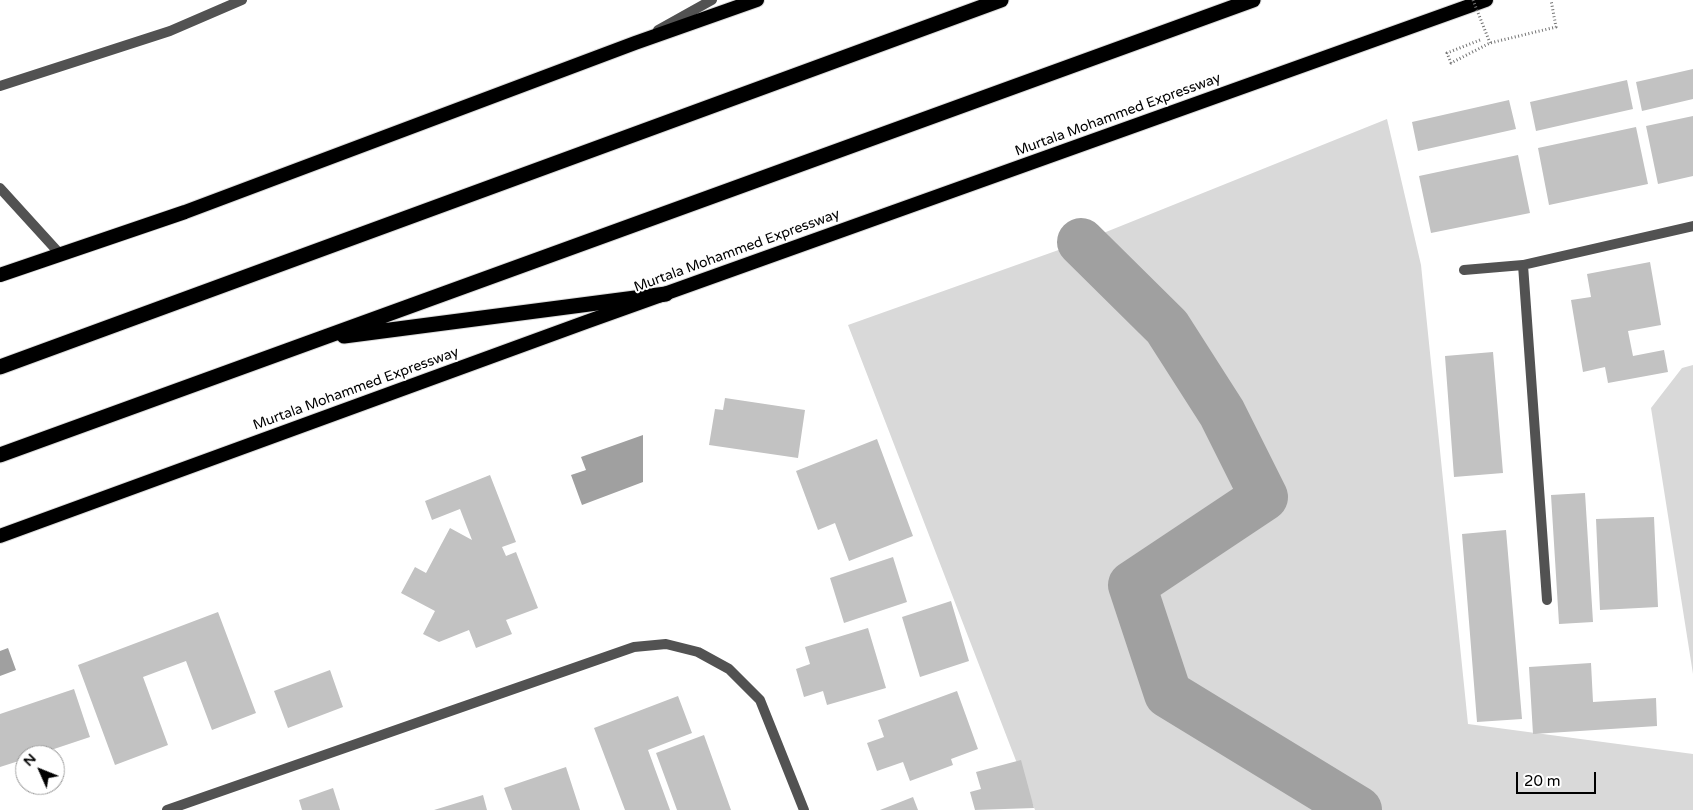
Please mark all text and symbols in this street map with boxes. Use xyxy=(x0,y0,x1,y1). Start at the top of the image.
street label: Murtala Mohammed Expressway xyxy=(1013,70,1223,160)
street label: Murtala Mohammed Expressway xyxy=(632,206,842,296)
street label: Murtala Mohammed Expressway xyxy=(251,344,461,434)
north arrow xyxy=(15,745,65,795)
text: N xyxy=(20,750,40,770)
scale bar xyxy=(1518,762,1598,794)
text: 20 m xyxy=(1524,772,1561,790)

